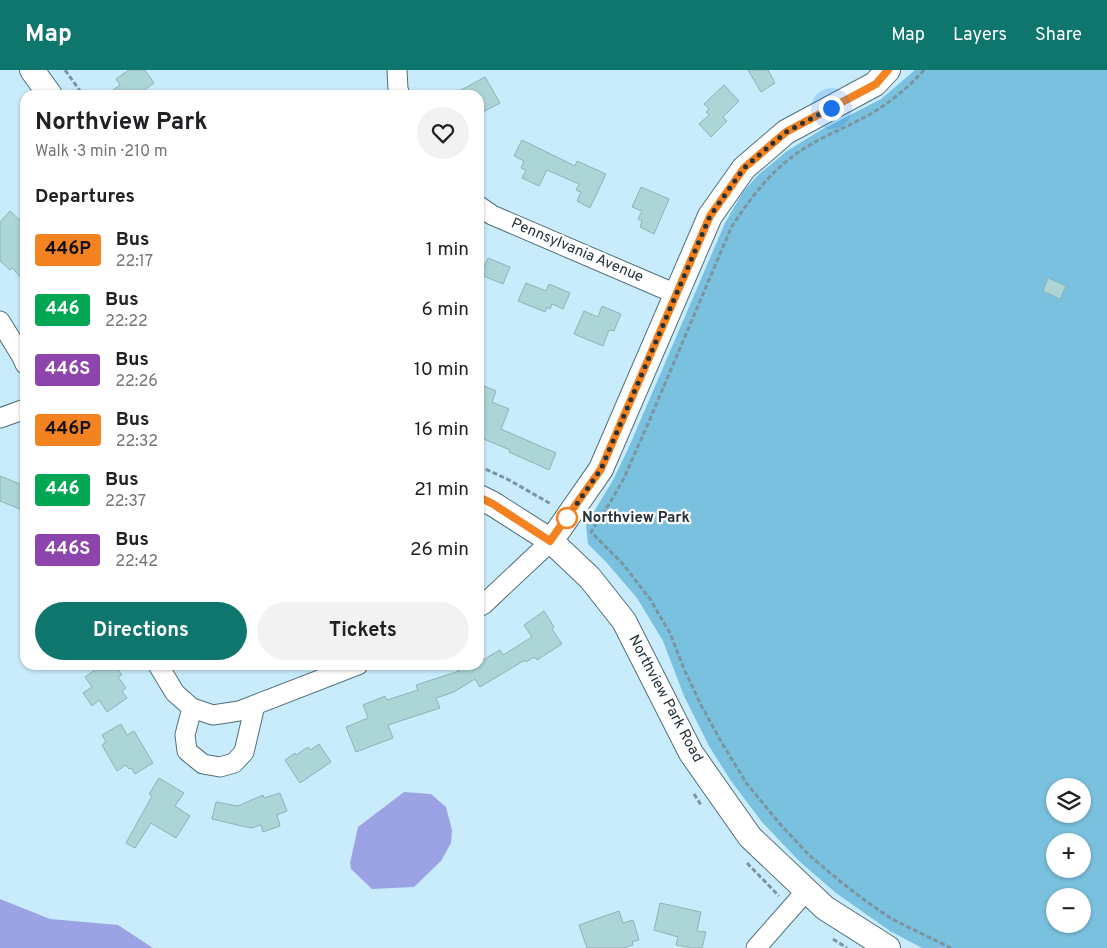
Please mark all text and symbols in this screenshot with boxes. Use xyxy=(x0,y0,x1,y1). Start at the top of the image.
text: Map xyxy=(25,20,72,50)
text: Map xyxy=(891,24,925,47)
text: Layers xyxy=(953,24,1007,47)
text: Share xyxy=(1035,24,1082,47)
your location xyxy=(819,96,844,121)
button: heart xyxy=(417,107,469,159)
text: Northview Park xyxy=(35,108,208,138)
text: Walk · 3 min · 210 m xyxy=(35,142,168,162)
text: Departures xyxy=(35,185,135,209)
street label: Pennsylvania Avenue xyxy=(508,214,646,288)
text: Bus xyxy=(116,228,149,252)
text: 446P xyxy=(45,238,91,261)
text: 1 min xyxy=(426,238,469,262)
text: 22:17 xyxy=(116,252,153,272)
text: Bus xyxy=(105,288,139,312)
text: 446 xyxy=(45,298,80,321)
text: 6 min xyxy=(422,298,469,322)
text: 22:22 xyxy=(105,312,148,332)
text: Bus xyxy=(115,348,149,372)
text: 446S xyxy=(45,358,90,381)
text: 10 min xyxy=(414,358,469,382)
text: 22:26 xyxy=(115,372,158,392)
text: Bus xyxy=(116,408,149,432)
text: 446P xyxy=(45,418,91,441)
text: 16 min xyxy=(414,418,469,442)
text: 22:32 xyxy=(116,432,158,452)
text: Bus xyxy=(105,468,139,492)
text: 446 xyxy=(45,478,80,501)
text: 21 min xyxy=(414,478,469,502)
text: 22:37 xyxy=(105,492,146,512)
marker: Northview Park xyxy=(556,507,578,529)
place label: Northview Park xyxy=(582,509,690,528)
text: Bus xyxy=(115,528,149,552)
text: 446S xyxy=(45,538,90,561)
text: 26 min xyxy=(410,538,469,562)
text: 22:42 xyxy=(115,552,158,572)
button: Directions xyxy=(35,602,247,660)
button: Tickets xyxy=(257,602,469,660)
street label: Northview Park Road xyxy=(623,632,707,766)
map controls xyxy=(1046,778,1091,933)
button: layers xyxy=(1046,778,1091,823)
button: + xyxy=(1046,833,1091,878)
button: − xyxy=(1046,888,1091,933)

